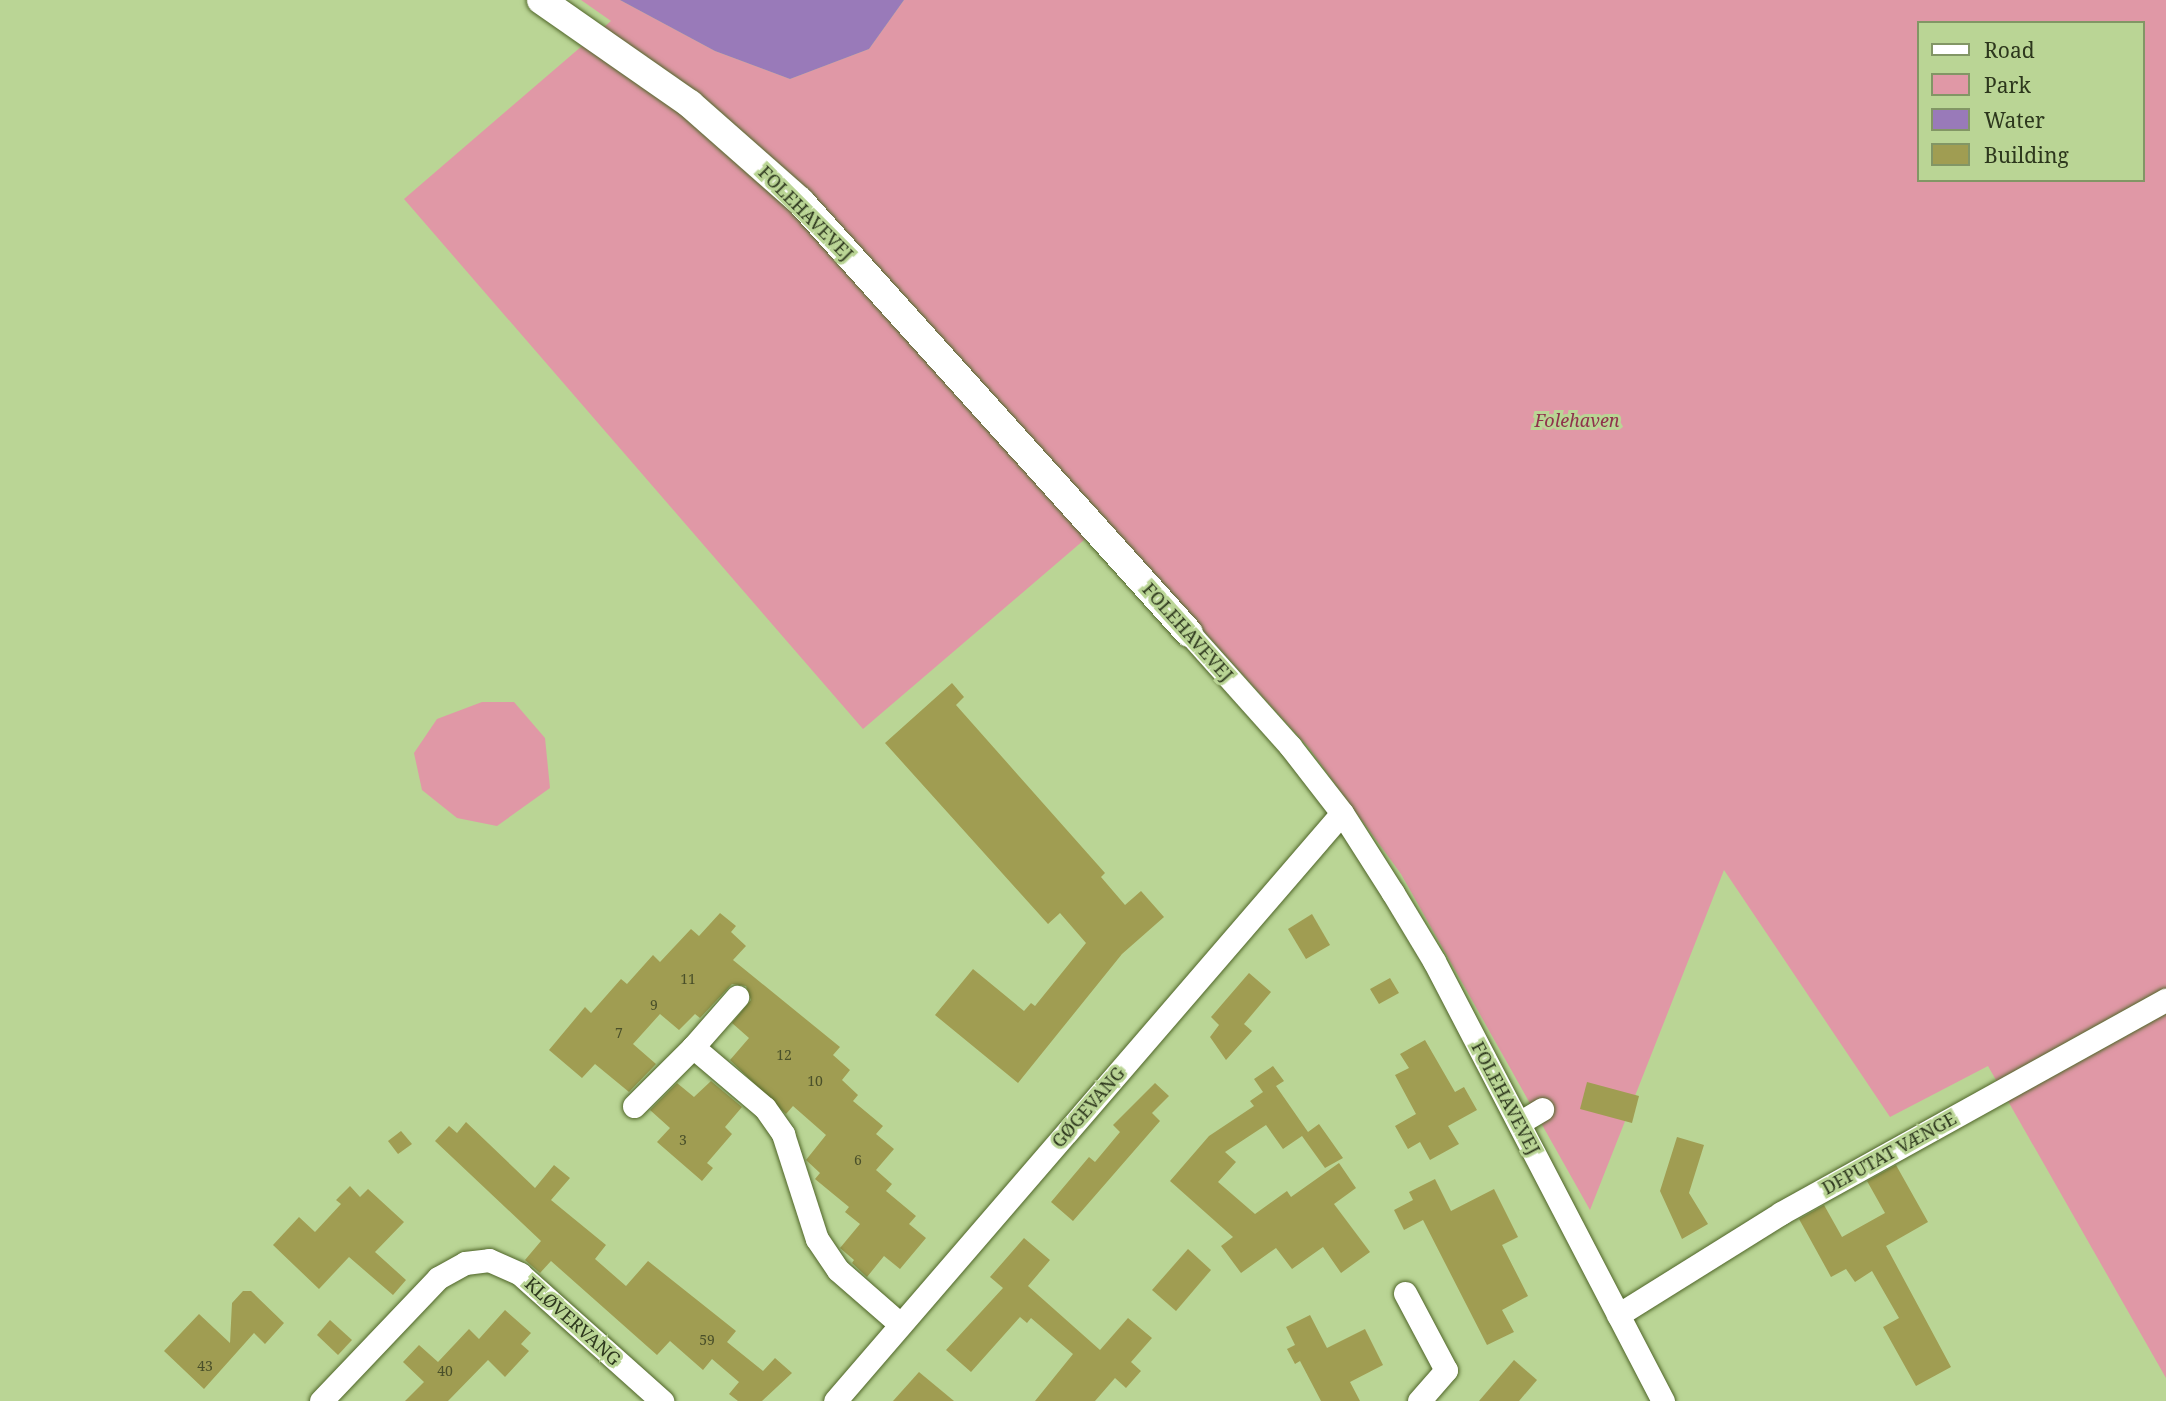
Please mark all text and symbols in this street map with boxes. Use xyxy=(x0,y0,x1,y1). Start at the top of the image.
legend xyxy=(1918,21,2145,182)
text: Road xyxy=(1984,36,2035,64)
text: Park xyxy=(1984,71,2031,99)
text: Water xyxy=(1984,106,2045,134)
text: Building xyxy=(1984,141,2069,169)
street label: FOLEHAVEVEJ xyxy=(754,161,858,265)
park label: Folehaven xyxy=(1534,409,1620,431)
street label: FOLEHAVEVEJ xyxy=(1138,578,1238,686)
house number: 11 xyxy=(680,971,696,987)
house number: 9 xyxy=(650,997,658,1013)
house number: 7 xyxy=(615,1025,623,1041)
street label: FOLEHAVEVEJ xyxy=(1467,1038,1545,1158)
house number: 12 xyxy=(776,1047,792,1063)
street label: GØGEVANG xyxy=(1047,1062,1129,1152)
house number: 10 xyxy=(807,1073,823,1089)
street label: DEPUTAT VÆNGE xyxy=(1818,1107,1960,1199)
house number: 3 xyxy=(679,1132,687,1148)
house number: 6 xyxy=(854,1152,862,1168)
street label: KLØVERVANG xyxy=(521,1272,625,1370)
house number: 59 xyxy=(699,1332,715,1348)
house number: 43 xyxy=(197,1358,213,1374)
house number: 40 xyxy=(437,1363,453,1379)

